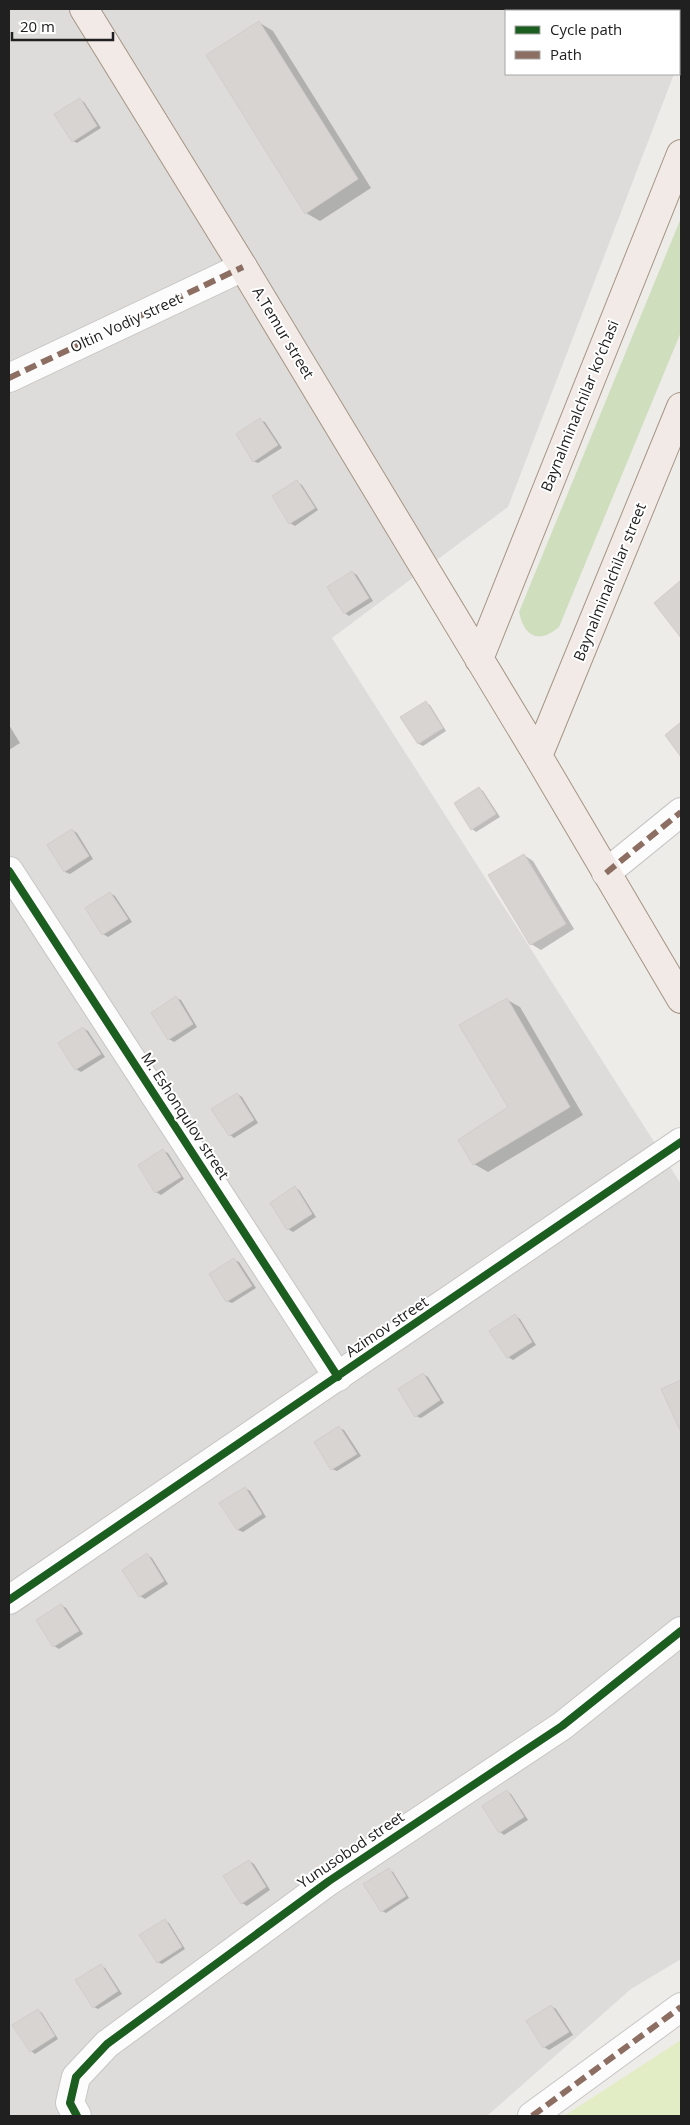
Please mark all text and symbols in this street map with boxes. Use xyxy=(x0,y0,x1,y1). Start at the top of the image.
scale bar xyxy=(12,10,114,42)
legend xyxy=(505,10,680,75)
text: 20 m xyxy=(20,16,55,36)
text: Cycle path xyxy=(550,19,622,39)
text: Path xyxy=(550,44,582,64)
street label: A.Temur street xyxy=(248,283,319,382)
street label: Oltin Vodiy street xyxy=(67,287,185,357)
street label: Baynalminalchilar ko’chasi xyxy=(535,317,623,494)
street label: Baynalminalchilar street xyxy=(568,500,650,664)
street label: M. Eshonqulov street xyxy=(137,1048,234,1183)
street label: Azimov street xyxy=(341,1291,432,1361)
street label: Yunusobod street xyxy=(293,1806,408,1892)

